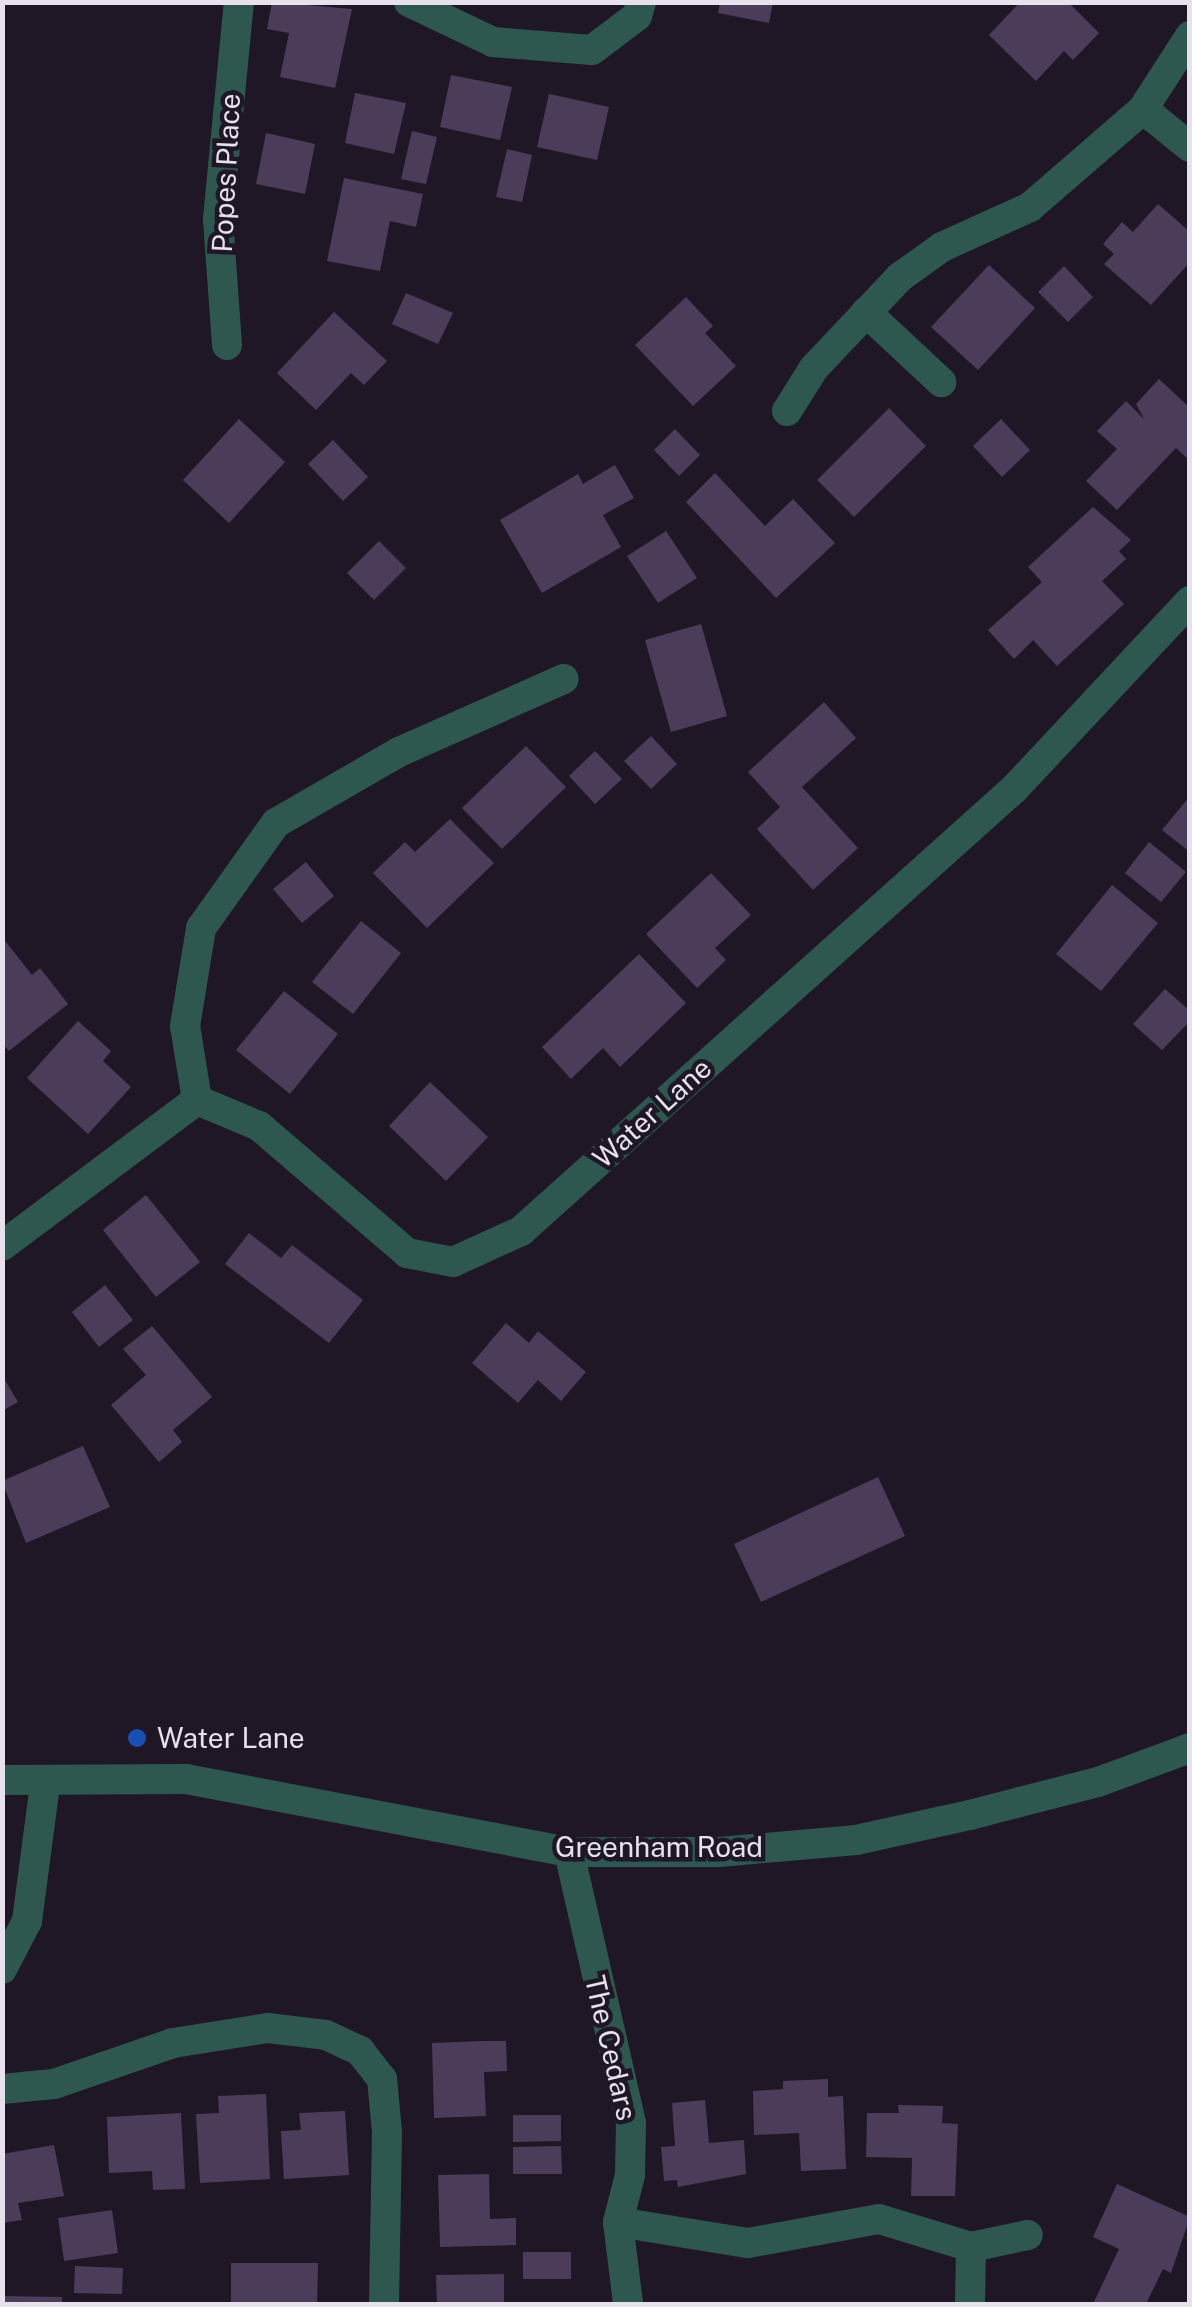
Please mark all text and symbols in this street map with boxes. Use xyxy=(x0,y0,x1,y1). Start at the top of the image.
street label: Popes Place xyxy=(205,92,247,254)
street label: Water Lane xyxy=(586,1051,718,1175)
place label: Water Lane xyxy=(157,1721,305,1755)
marker: Water Lane xyxy=(126,1727,148,1749)
street label: Greenham Road xyxy=(555,1830,763,1864)
street label: The Cedars xyxy=(578,1972,644,2124)

